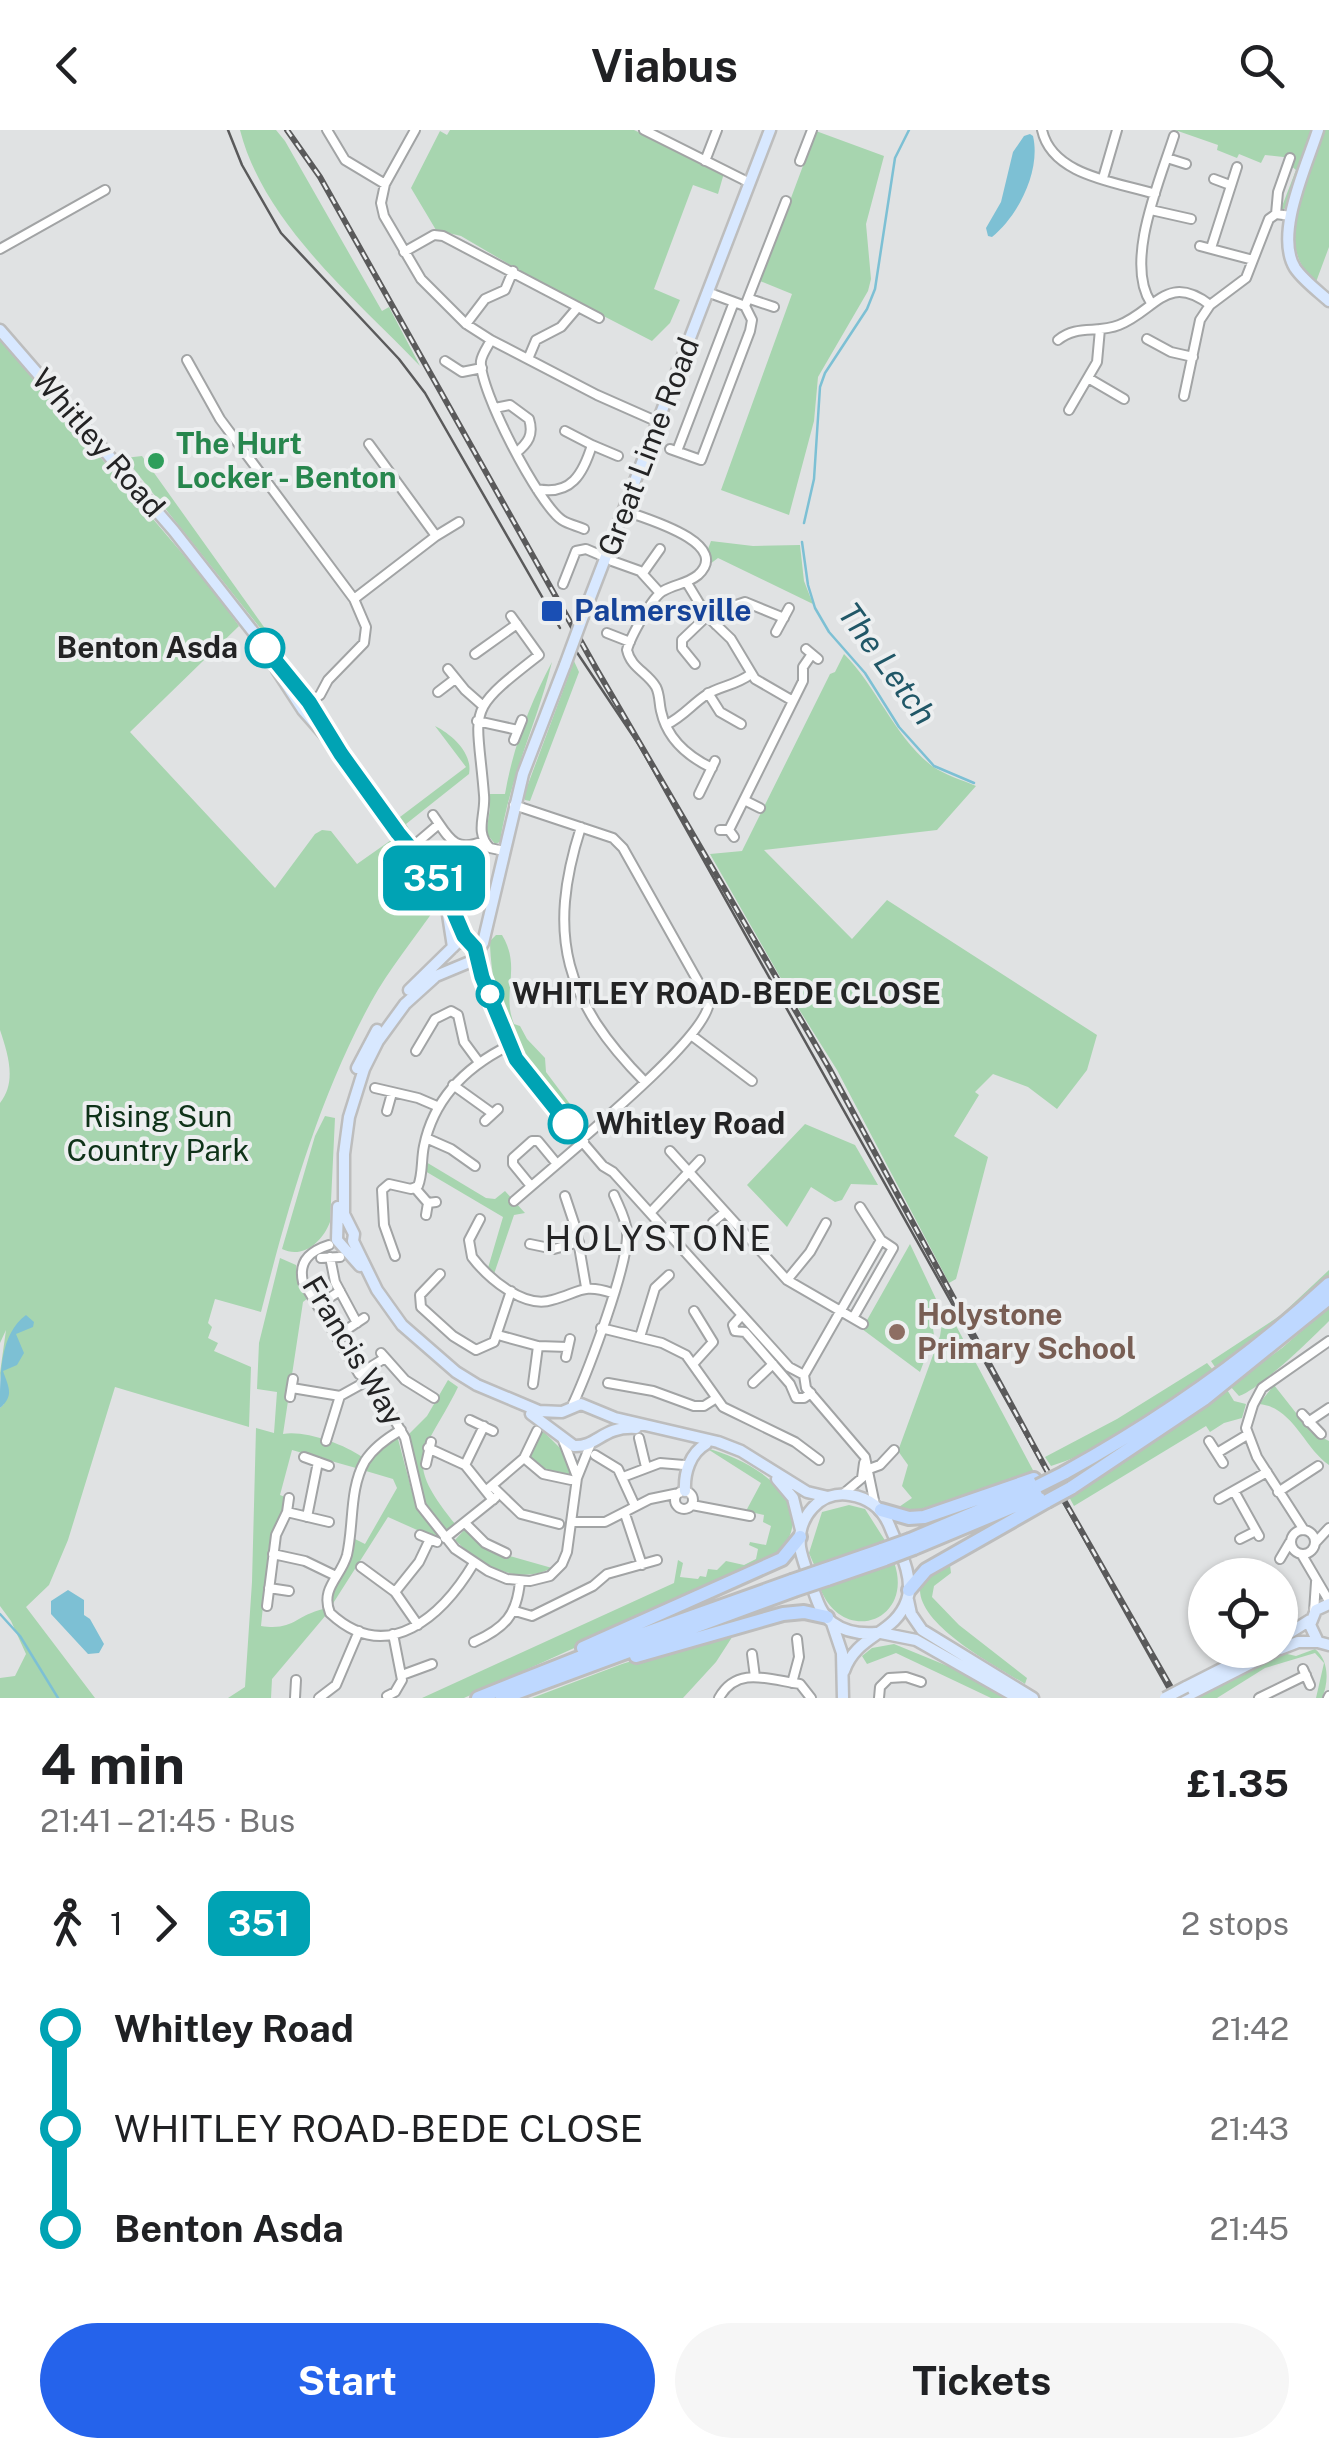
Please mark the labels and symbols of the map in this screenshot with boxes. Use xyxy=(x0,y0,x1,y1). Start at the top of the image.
street label: Great Lime Road xyxy=(590,332,706,561)
street label: Whitley Road xyxy=(25,361,173,524)
place label: The Hurt Locker - Benton xyxy=(176,425,397,495)
marker: The Hurt Locker - Benton xyxy=(145,450,167,472)
place label: Palmersville xyxy=(574,592,751,628)
water label: The Letch xyxy=(831,596,944,732)
marker: Palmersville xyxy=(539,598,565,624)
place label: Benton Asda xyxy=(57,629,238,665)
marker: Benton Asda xyxy=(246,629,284,667)
line badge: 351 xyxy=(376,846,492,910)
place label: WHITLEY ROAD-BEDE CLOSE xyxy=(512,975,941,1011)
marker: WHITLEY ROAD-BEDE CLOSE xyxy=(477,981,503,1007)
park label: Rising Sun Country Park xyxy=(67,1098,249,1168)
marker: Whitley Road xyxy=(549,1105,587,1143)
place label: Whitley Road xyxy=(596,1105,785,1141)
district label: HOLYSTONE xyxy=(544,1218,774,1259)
street label: Francis Way xyxy=(295,1269,412,1432)
place label: Holystone Primary School xyxy=(917,1296,1136,1366)
marker: Holystone Primary School xyxy=(886,1321,908,1343)

